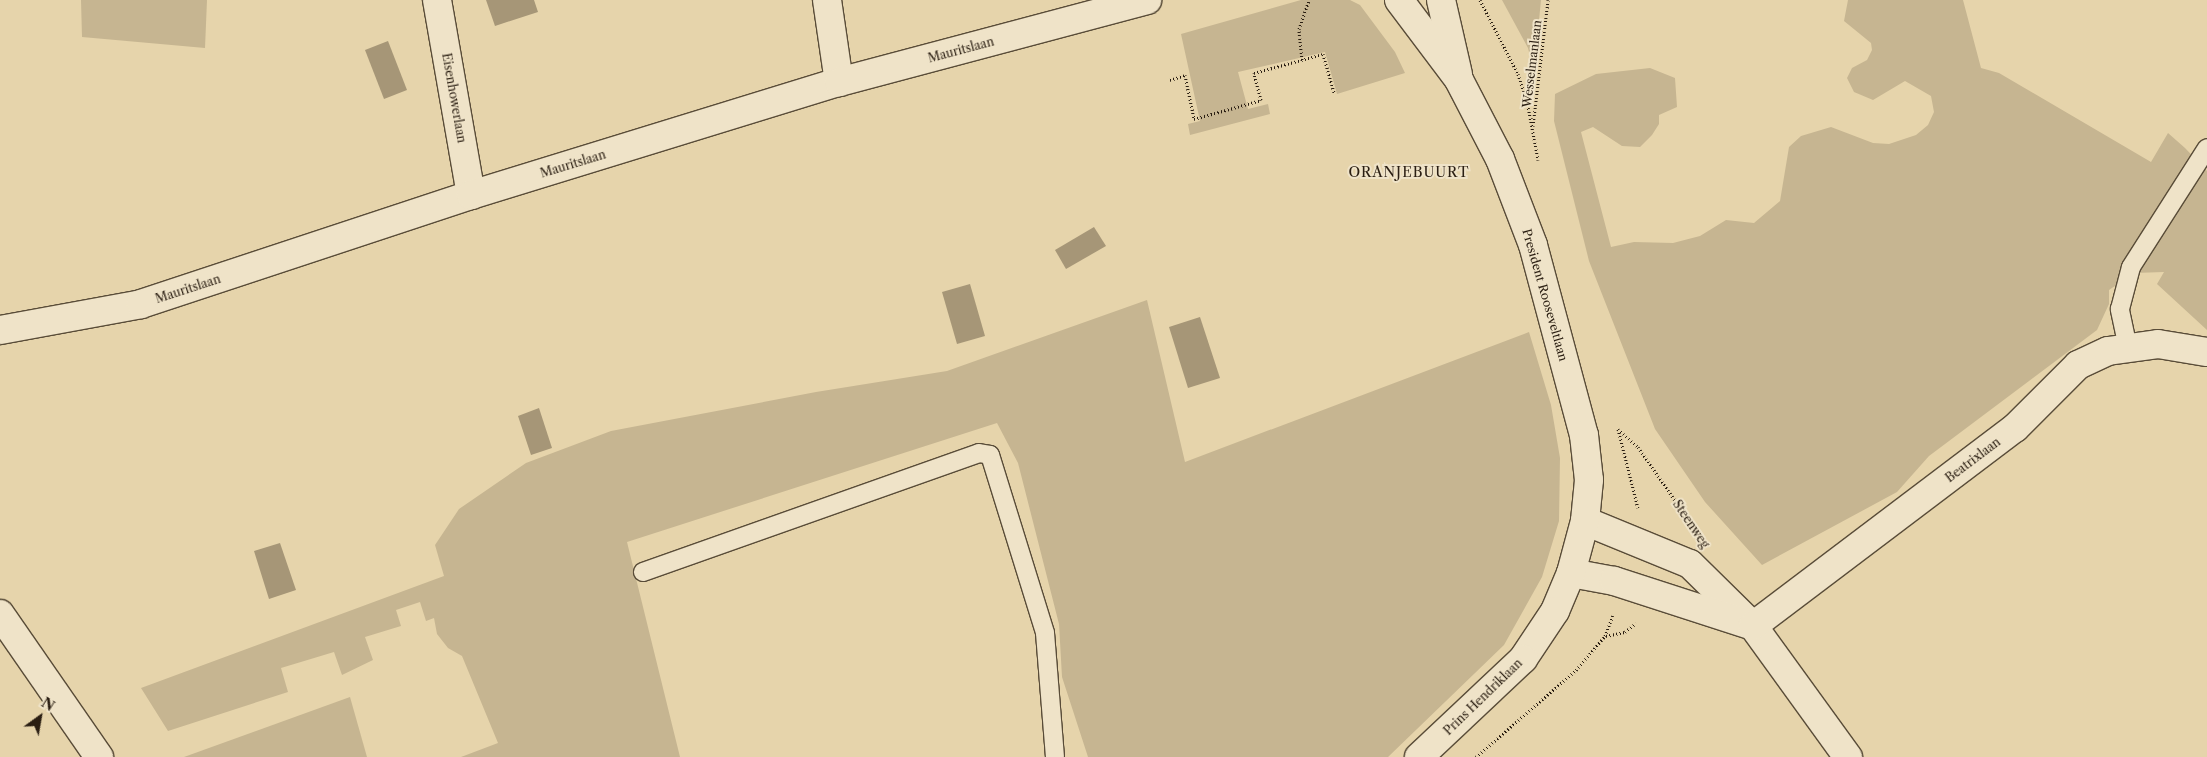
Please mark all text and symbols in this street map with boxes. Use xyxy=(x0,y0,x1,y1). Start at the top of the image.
street label: Wesselmanlaan xyxy=(1519,19,1545,109)
street label: Mauritslaan xyxy=(926,34,996,66)
street label: Eisenhowerlaan xyxy=(439,52,469,144)
street label: Mauritslaan xyxy=(539,147,607,181)
district label: ORANJEBUURT xyxy=(1347,164,1471,180)
street label: President Rooseveltlaan xyxy=(1519,227,1571,363)
street label: Mauritslaan xyxy=(154,272,222,306)
street label: Beatrixlaan xyxy=(1943,435,2003,485)
street label: Steenweg xyxy=(1670,497,1712,551)
street label: Prins Hendriklaan xyxy=(1441,656,1525,738)
north arrow xyxy=(15,692,65,742)
text: N xyxy=(38,693,58,715)

